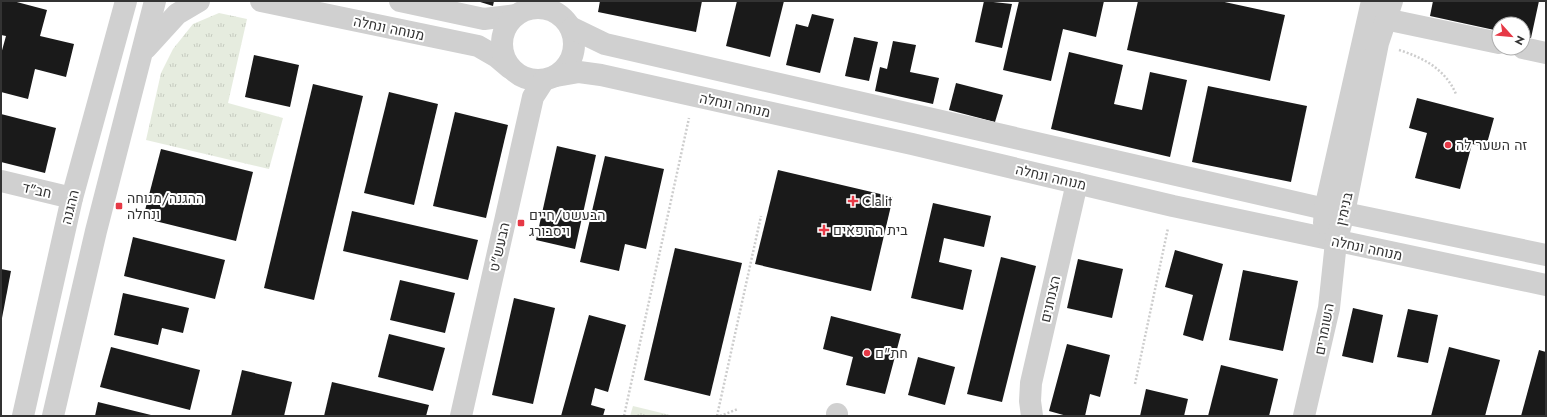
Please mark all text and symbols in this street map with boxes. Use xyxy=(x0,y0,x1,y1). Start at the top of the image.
street label: מנוחה ונחלה xyxy=(352,11,426,45)
north arrow xyxy=(1491,16,1531,56)
text: N xyxy=(1511,33,1529,48)
street label: מנוחה ונחלה xyxy=(698,88,772,122)
place label: זה השער לה xyxy=(1456,135,1527,155)
marker: זה השער לה xyxy=(1443,140,1453,150)
street label: מנוחה ונחלה xyxy=(1014,159,1088,195)
street label: חב"ד xyxy=(20,177,54,203)
street label: ההגנה xyxy=(56,188,84,226)
place label: ההגנה/מנוחה ונחלה xyxy=(127,188,204,224)
street label: בנימין xyxy=(1330,190,1358,228)
place label: Clalit xyxy=(862,191,892,211)
marker: Clalit xyxy=(847,195,859,207)
marker: ההגנה/מנוחה ונחלה xyxy=(114,201,124,211)
place label: הבעשט/חיים ויסבורג xyxy=(529,205,606,241)
marker: הבעשט/חיים ויסבורג xyxy=(516,218,526,228)
street label: הבעש"ט xyxy=(484,220,514,274)
place label: בית הרופאים xyxy=(833,220,908,240)
marker: בית הרופאים xyxy=(818,224,830,236)
street label: מנוחה ונחלה xyxy=(1330,231,1404,265)
street label: הצנחנים xyxy=(1035,274,1065,324)
street label: השומרים xyxy=(1309,301,1339,357)
place label: חת"ם xyxy=(875,343,908,363)
marker: חת"ם xyxy=(862,348,872,358)

